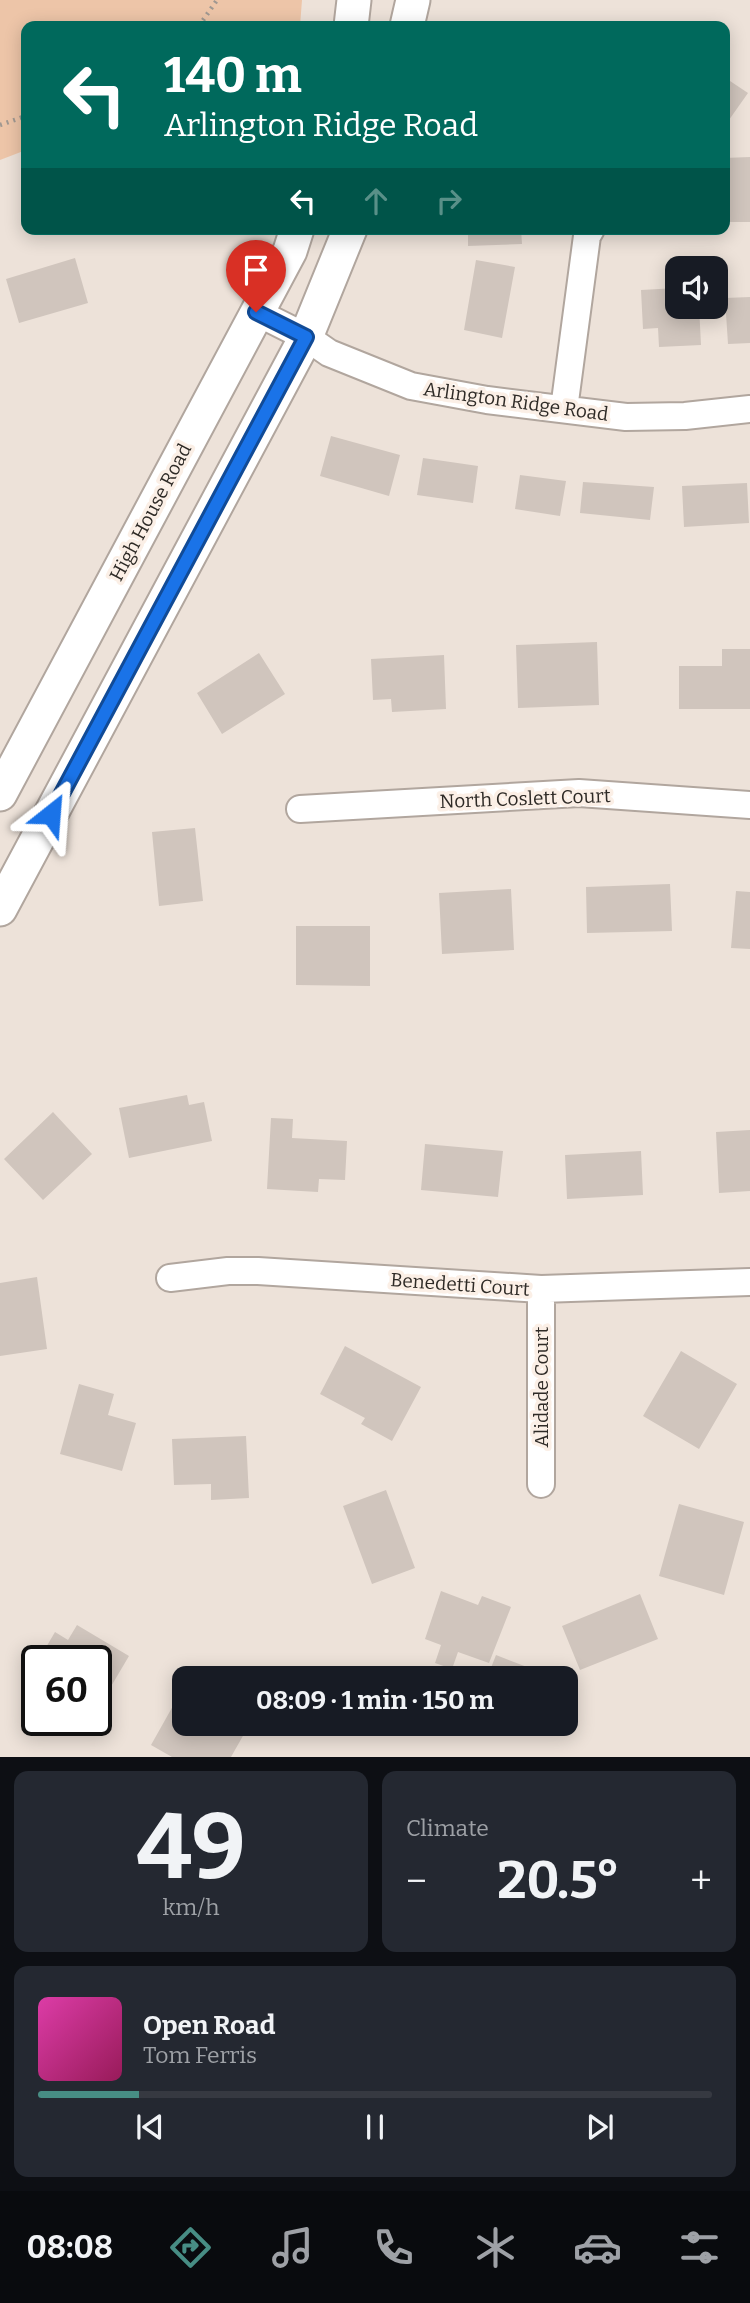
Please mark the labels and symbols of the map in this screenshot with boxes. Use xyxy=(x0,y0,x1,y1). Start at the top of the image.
pin xyxy=(226,240,286,312)
street label: Arlington Ridge Road xyxy=(422,377,610,426)
street label: High House Road xyxy=(105,440,196,585)
position arrow xyxy=(14,777,88,851)
street label: North Coslett Court xyxy=(439,784,611,813)
street label: Benedetti Court xyxy=(390,1268,530,1301)
street label: Alidade Court xyxy=(530,1326,553,1447)
speed limit sign: 60 xyxy=(21,1645,112,1736)

